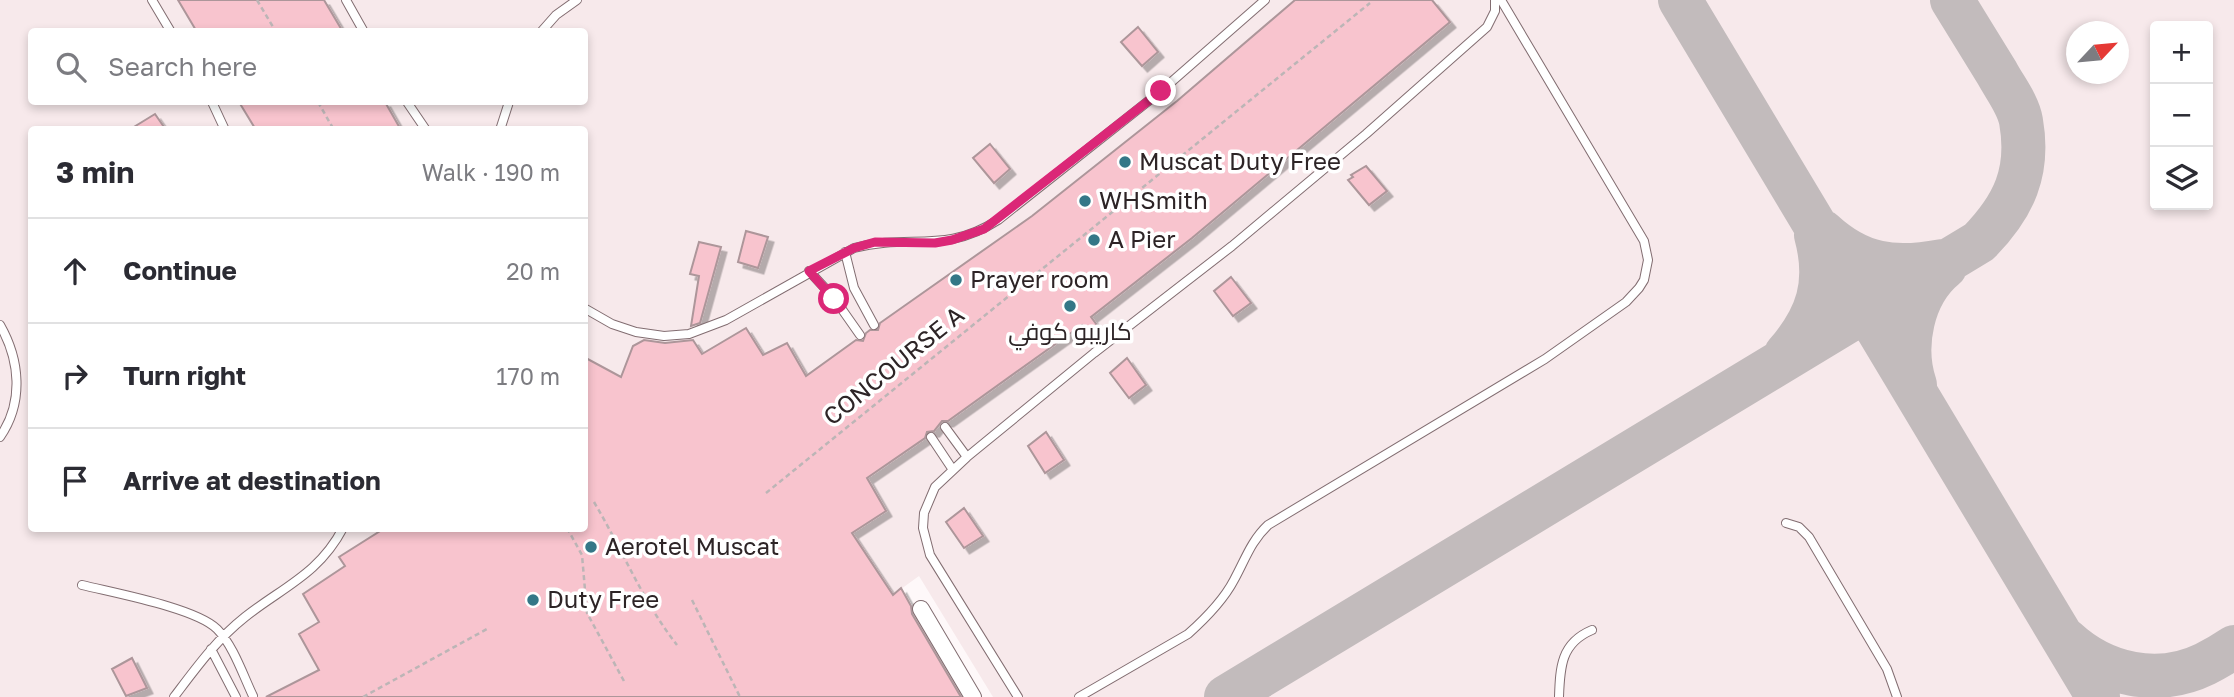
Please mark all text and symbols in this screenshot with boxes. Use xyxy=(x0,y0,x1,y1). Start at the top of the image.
north arrow xyxy=(2066,21,2129,84)
map controls xyxy=(2150,21,2213,210)
button: + xyxy=(2150,21,2213,84)
search box xyxy=(28,28,588,105)
icon: search xyxy=(52,48,90,86)
text: Search here xyxy=(108,51,257,82)
route end xyxy=(1145,75,1176,106)
button: − xyxy=(2150,84,2213,147)
place label: Muscat Duty Free xyxy=(1139,146,1341,175)
button: layers xyxy=(2150,147,2213,210)
text: 3 min xyxy=(56,154,134,190)
marker: Muscat Duty Free xyxy=(1117,154,1133,170)
text: Walk · 190 m xyxy=(422,158,560,186)
place label: WHSmith xyxy=(1099,185,1208,214)
marker: WHSmith xyxy=(1077,193,1093,209)
place label: A Pier xyxy=(1108,224,1176,253)
marker: A Pier xyxy=(1086,232,1102,248)
icon: ahead xyxy=(56,252,94,290)
text: Continue xyxy=(123,255,237,286)
text: 20 m xyxy=(506,257,560,285)
place label: Prayer room xyxy=(970,264,1109,293)
marker: Prayer room xyxy=(948,272,964,288)
route start xyxy=(818,283,849,314)
marker: كاريبو كوفي xyxy=(1062,298,1078,314)
street label: CONCOURSE A xyxy=(817,299,969,430)
place label: كاريبو كوفي xyxy=(1008,316,1132,351)
icon: right xyxy=(56,357,94,395)
text: Turn right xyxy=(123,360,246,391)
text: 170 m xyxy=(496,362,560,390)
icon: arrive xyxy=(56,462,94,500)
text: Arrive at destination xyxy=(123,465,381,496)
place label: Aerotel Muscat xyxy=(605,531,779,560)
marker: Aerotel Muscat xyxy=(583,539,599,555)
place label: Duty Free xyxy=(547,584,659,613)
marker: Duty Free xyxy=(525,592,541,608)

